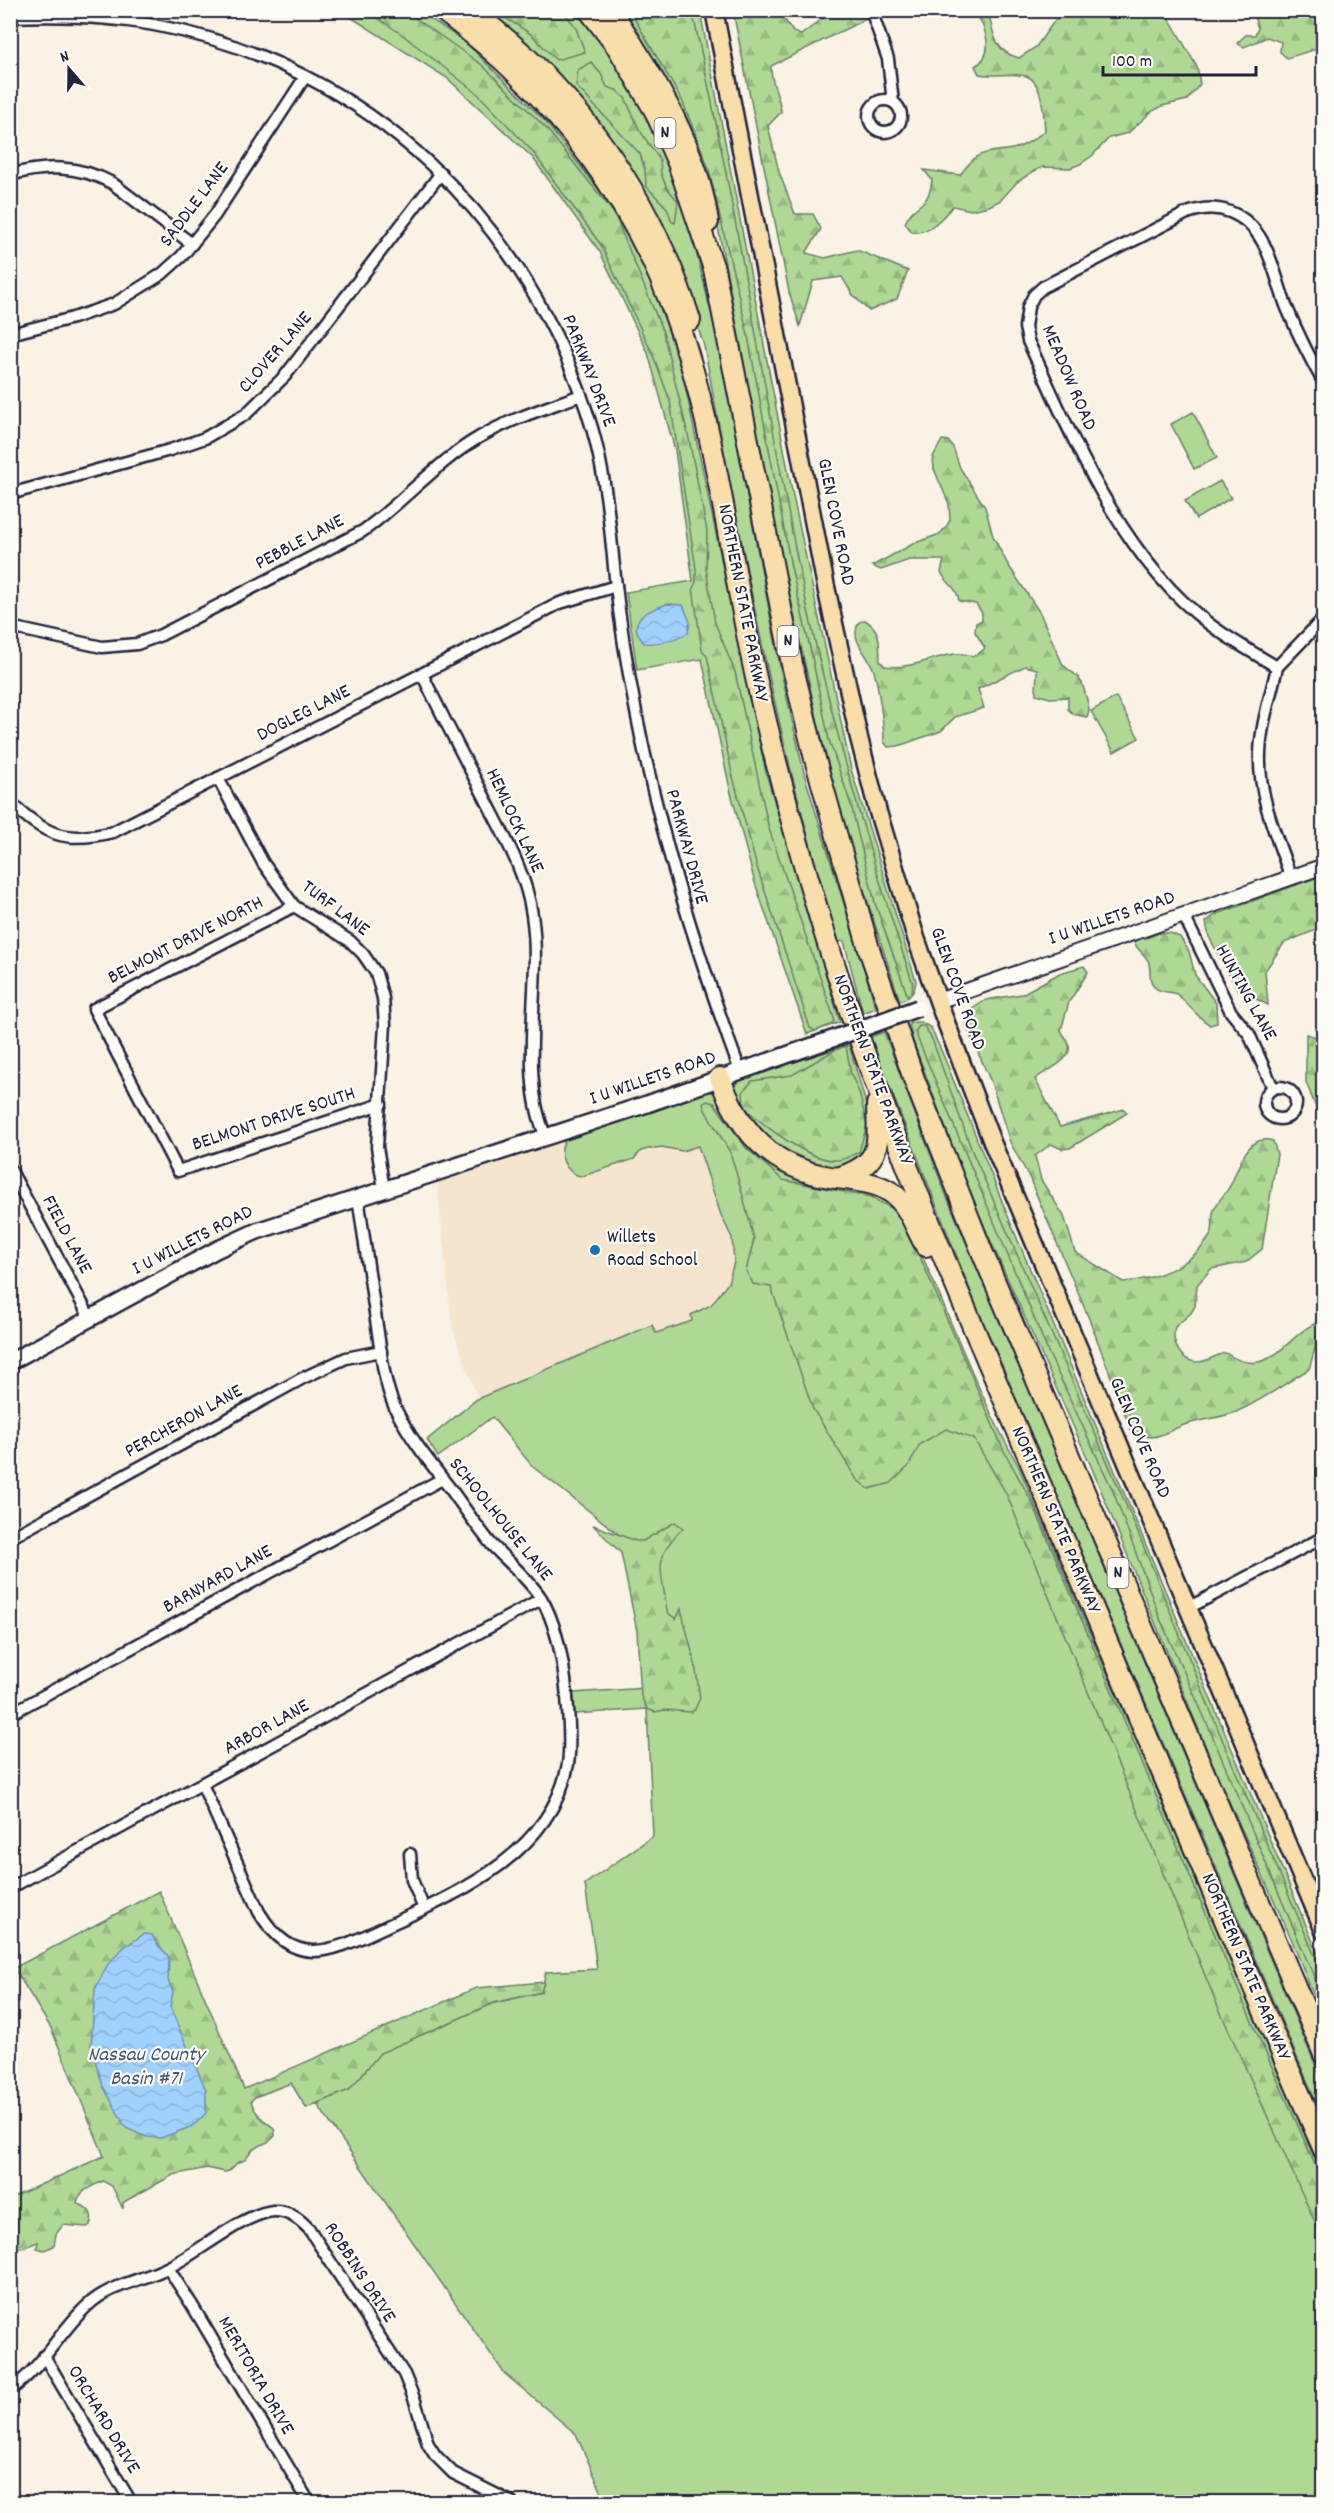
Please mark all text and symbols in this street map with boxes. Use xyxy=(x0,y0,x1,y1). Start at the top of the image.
north arrow xyxy=(39,39,99,99)
scale bar xyxy=(1103,39,1256,77)
text: N xyxy=(57,45,72,69)
text: 100 m xyxy=(1112,50,1152,75)
road number: N xyxy=(654,118,676,148)
street label: SADDLE LANE xyxy=(154,157,236,253)
street label: CLOVER LANE xyxy=(232,306,320,400)
street label: PARKWAY DRIVE xyxy=(554,311,622,431)
street label: MEADOW ROAD xyxy=(1033,321,1103,435)
street label: GLEN COVE ROAD xyxy=(809,456,861,588)
street label: NORTHERN STATE PARKWAY xyxy=(709,502,775,705)
street label: PEBBLE LANE xyxy=(251,508,349,578)
road number: N xyxy=(778,626,798,656)
street label: DOGLEG LANE xyxy=(252,678,356,750)
street label: HEMLOCK LANE xyxy=(478,764,550,878)
street label: PARKWAY DRIVE xyxy=(657,786,715,908)
street label: TURF LANE xyxy=(295,874,375,944)
street label: I U WILLETS ROAD xyxy=(1045,884,1179,954)
street label: BELMONT DRIVE NORTH xyxy=(103,890,269,992)
street label: GLEN COVE ROAD xyxy=(922,924,992,1054)
street label: HUNTING LANE xyxy=(1207,940,1283,1046)
street label: NORTHERN STATE PARKWAY xyxy=(825,971,920,1170)
street label: I U WILLETS ROAD xyxy=(586,1044,720,1114)
street label: BELMONT DRIVE SOUTH xyxy=(189,1080,359,1160)
street label: FIELD LANE xyxy=(34,1191,98,1279)
street label: I U WILLETS ROAD xyxy=(128,1199,258,1283)
place label: Willets Road School xyxy=(607,1224,698,1275)
marker: Willets Road School xyxy=(588,1243,602,1257)
street label: GLEN COVE ROAD xyxy=(1101,1373,1177,1503)
street label: PERCHERON LANE xyxy=(120,1378,248,1466)
street label: NORTHERN STATE PARKWAY xyxy=(1003,1422,1107,1618)
street label: SCHOOLHOUSE LANE xyxy=(441,1452,559,1588)
street label: BARNYARD LANE xyxy=(158,1538,278,1622)
road number: N xyxy=(1108,1558,1128,1588)
street label: ARBOR LANE xyxy=(219,1693,315,1763)
street label: NORTHERN STATE PARKWAY xyxy=(1193,1869,1297,2065)
water label: Nassau County Basin #71 xyxy=(88,2041,207,2095)
street label: ROBBINS DRIVE xyxy=(316,2217,402,2329)
street label: MERITORIA DRIVE xyxy=(210,2312,300,2440)
street label: ORCHARD DRIVE xyxy=(60,2361,146,2479)

